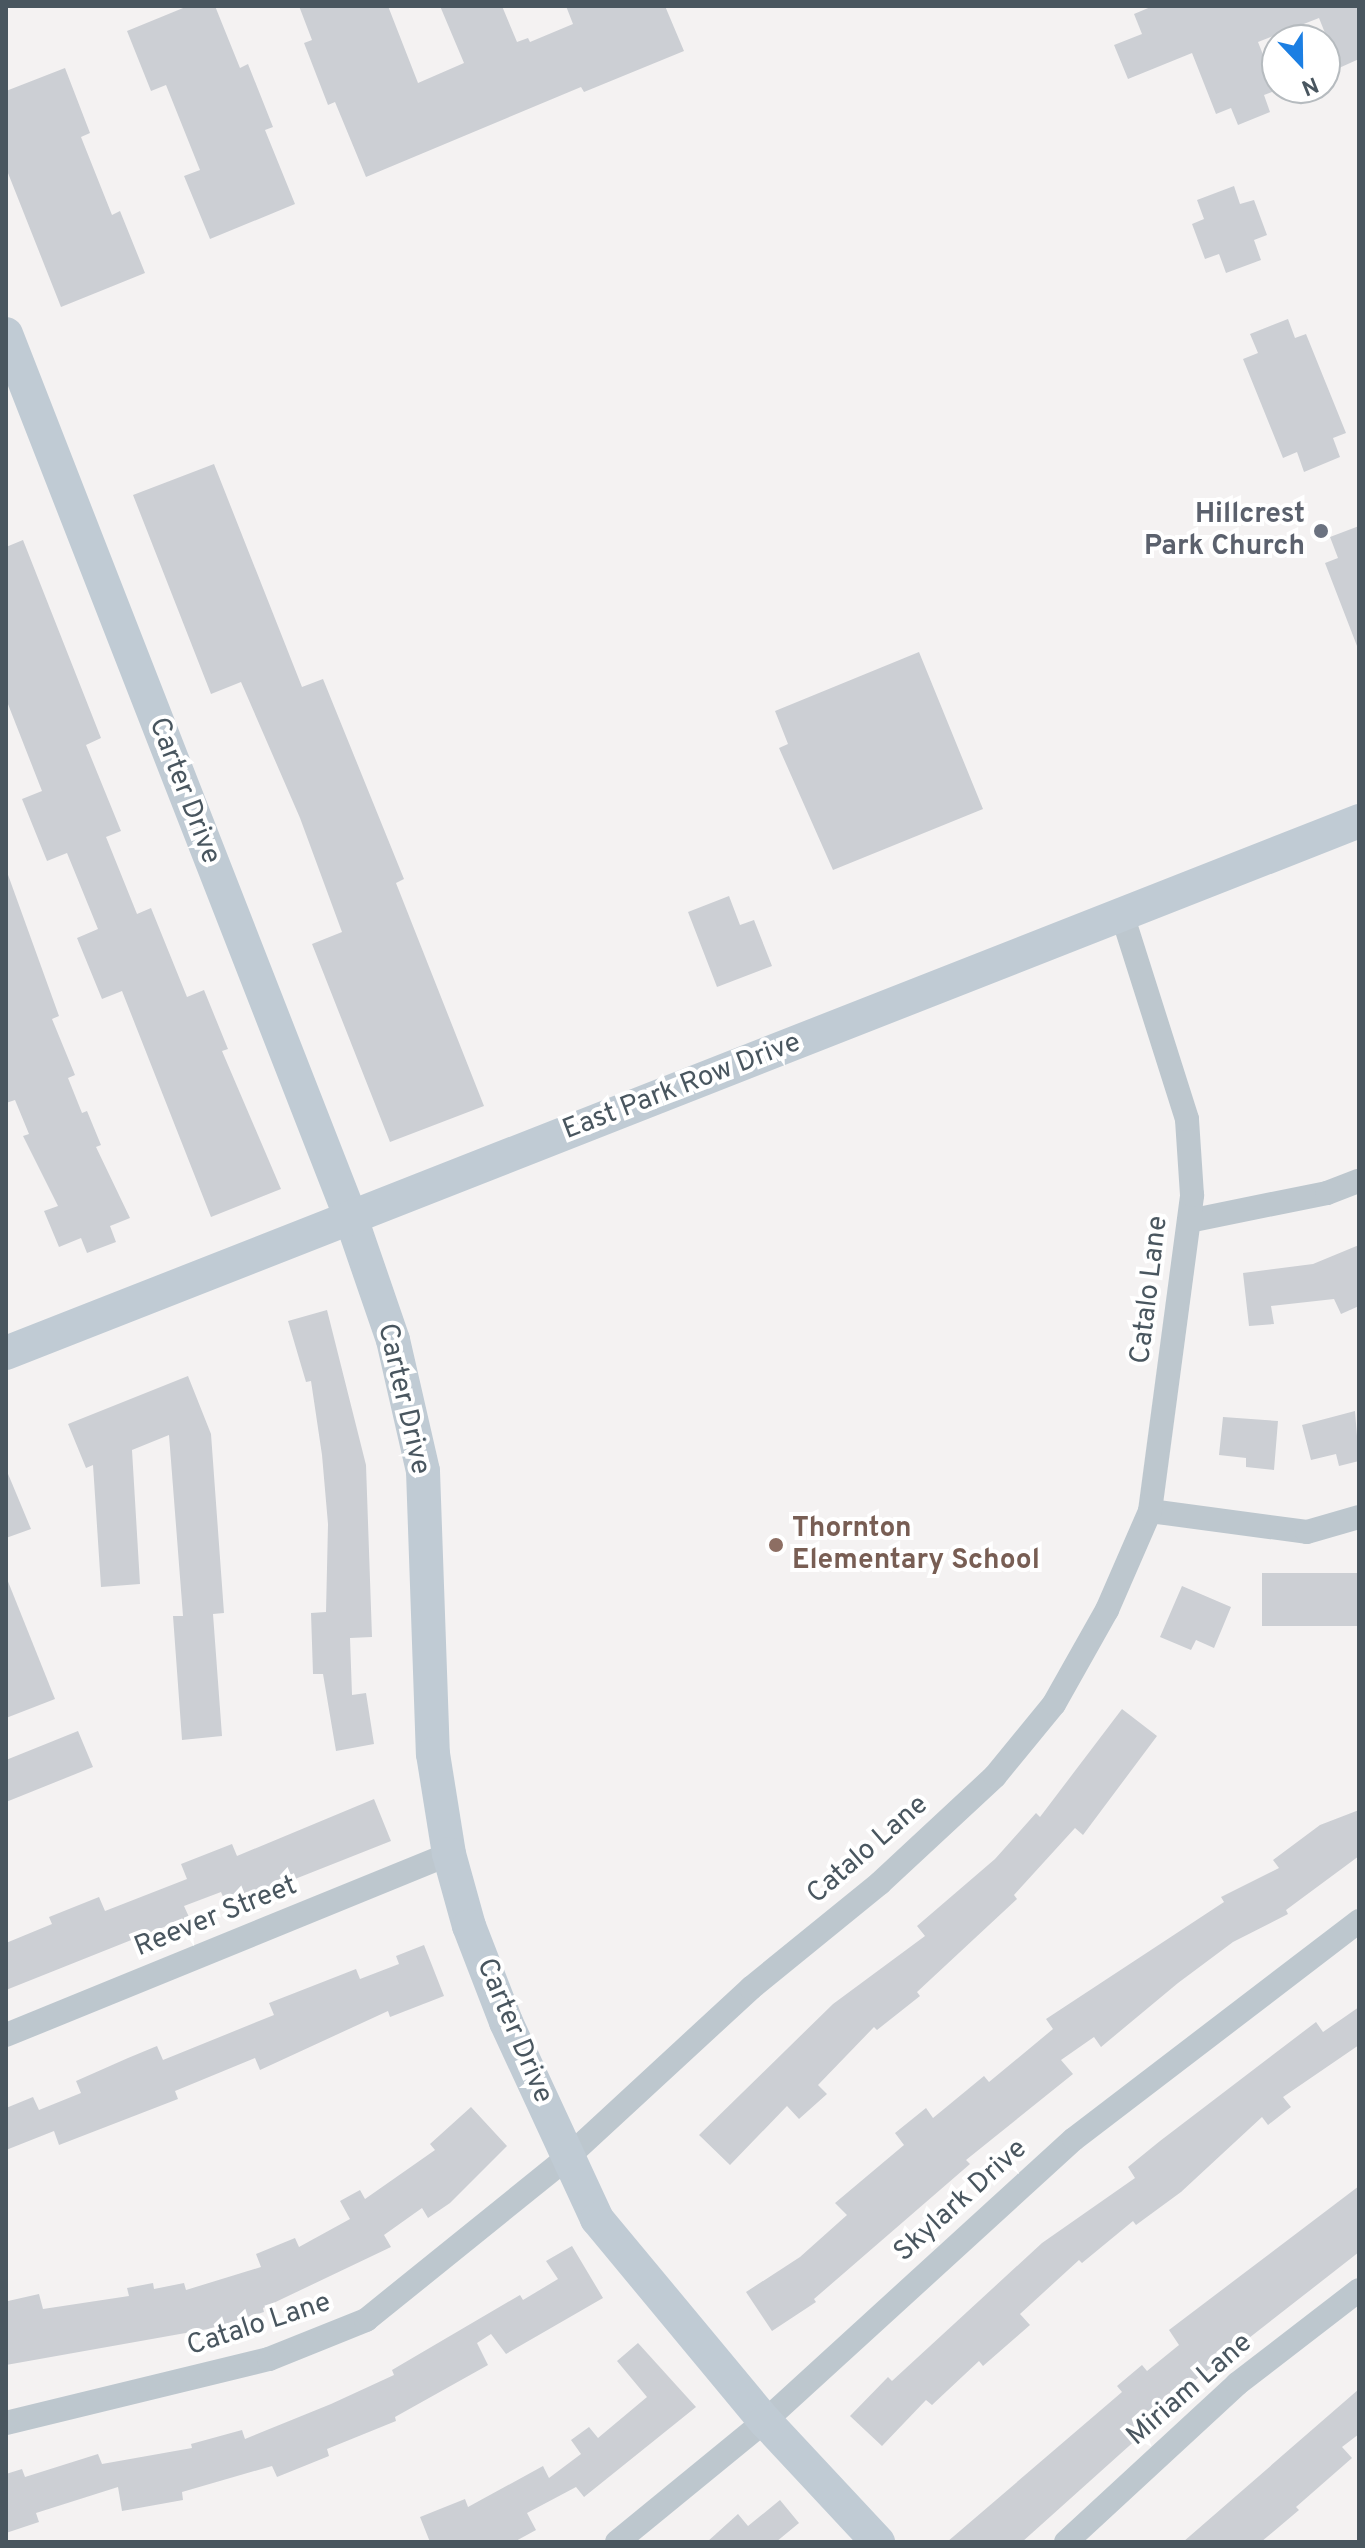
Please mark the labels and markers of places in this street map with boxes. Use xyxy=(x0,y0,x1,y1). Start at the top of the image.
place label: Hillcrest Park Church xyxy=(1144,498,1305,564)
marker: Hillcrest Park Church xyxy=(1312,522,1330,540)
place label: Thornton Elementary School xyxy=(792,1512,1040,1578)
marker: Thornton Elementary School xyxy=(767,1536,785,1554)

